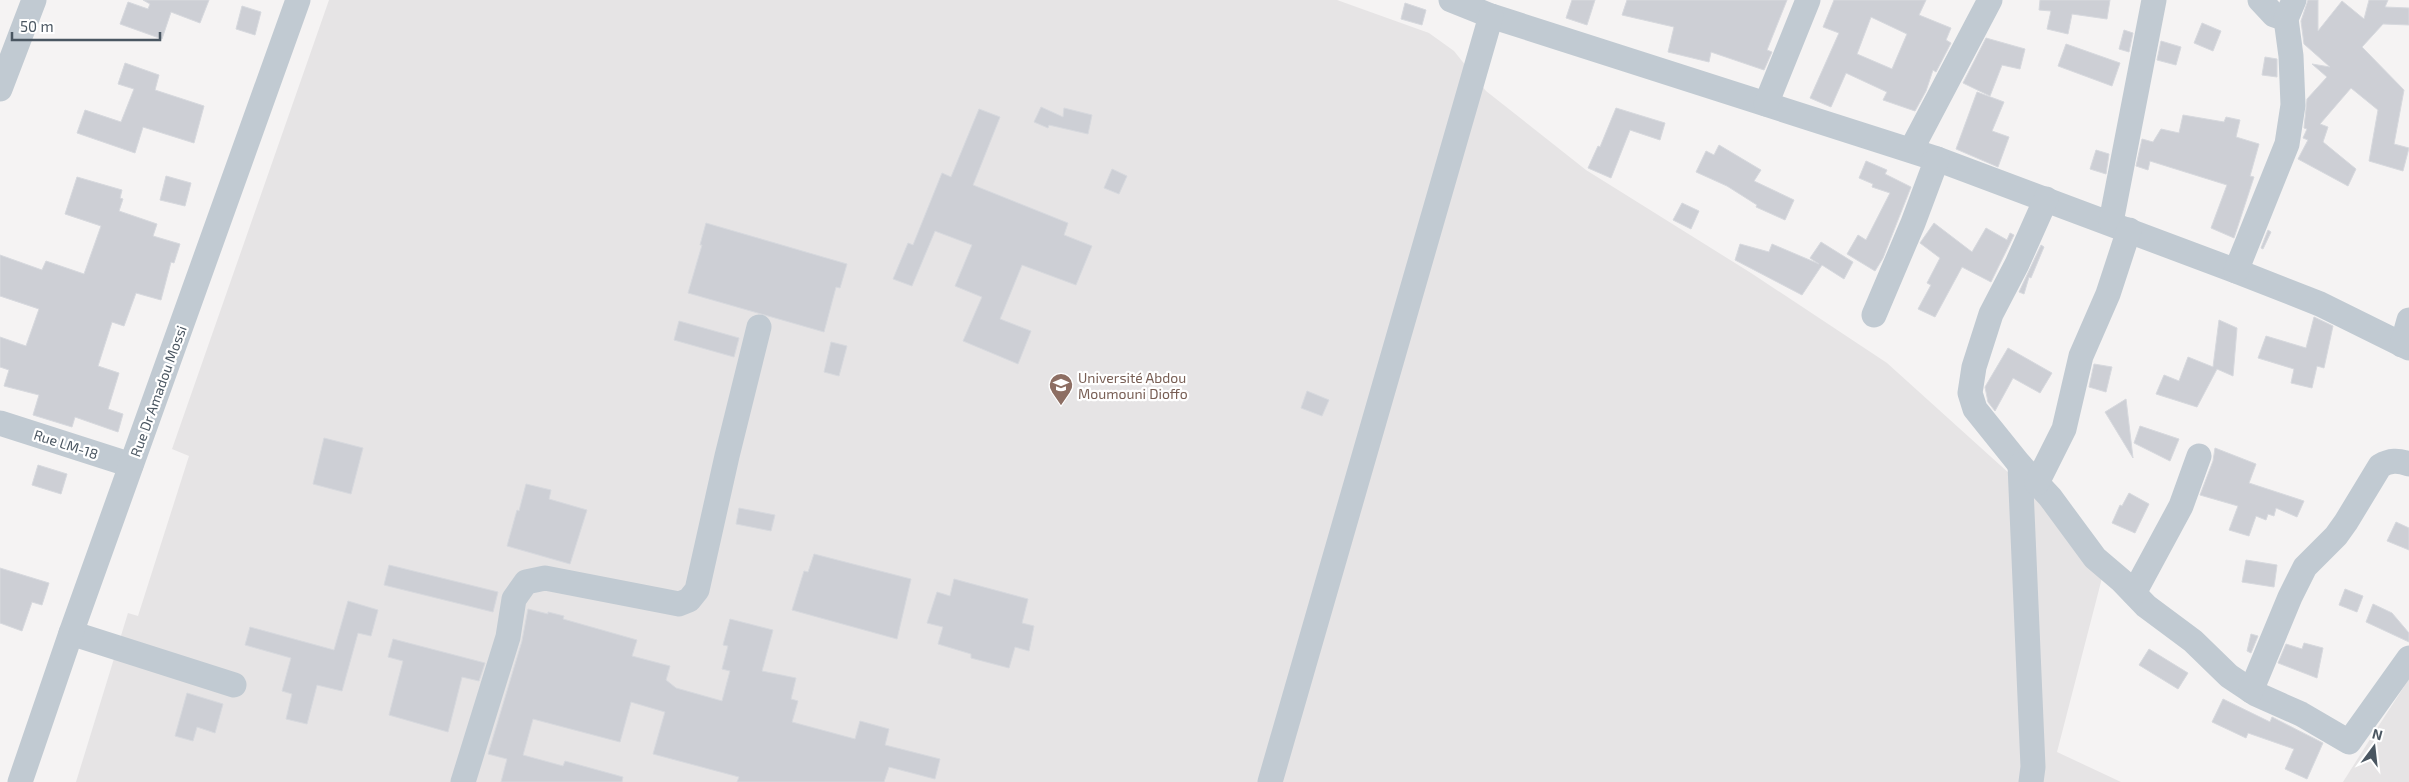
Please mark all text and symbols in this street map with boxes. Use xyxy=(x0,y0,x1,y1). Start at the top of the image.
scale bar xyxy=(12,10,160,42)
text: 50 m xyxy=(20,17,54,35)
street label: Rue Dr Amadou Mossi xyxy=(126,323,190,459)
place label: Université Abdou Moumouni Dioffo xyxy=(1078,369,1188,402)
school or university icon: Université Abdou Moumouni Dioffo xyxy=(1048,372,1074,406)
street label: Rue LM-18 xyxy=(32,426,100,462)
north arrow xyxy=(2349,722,2399,772)
text: N xyxy=(2370,724,2385,743)

